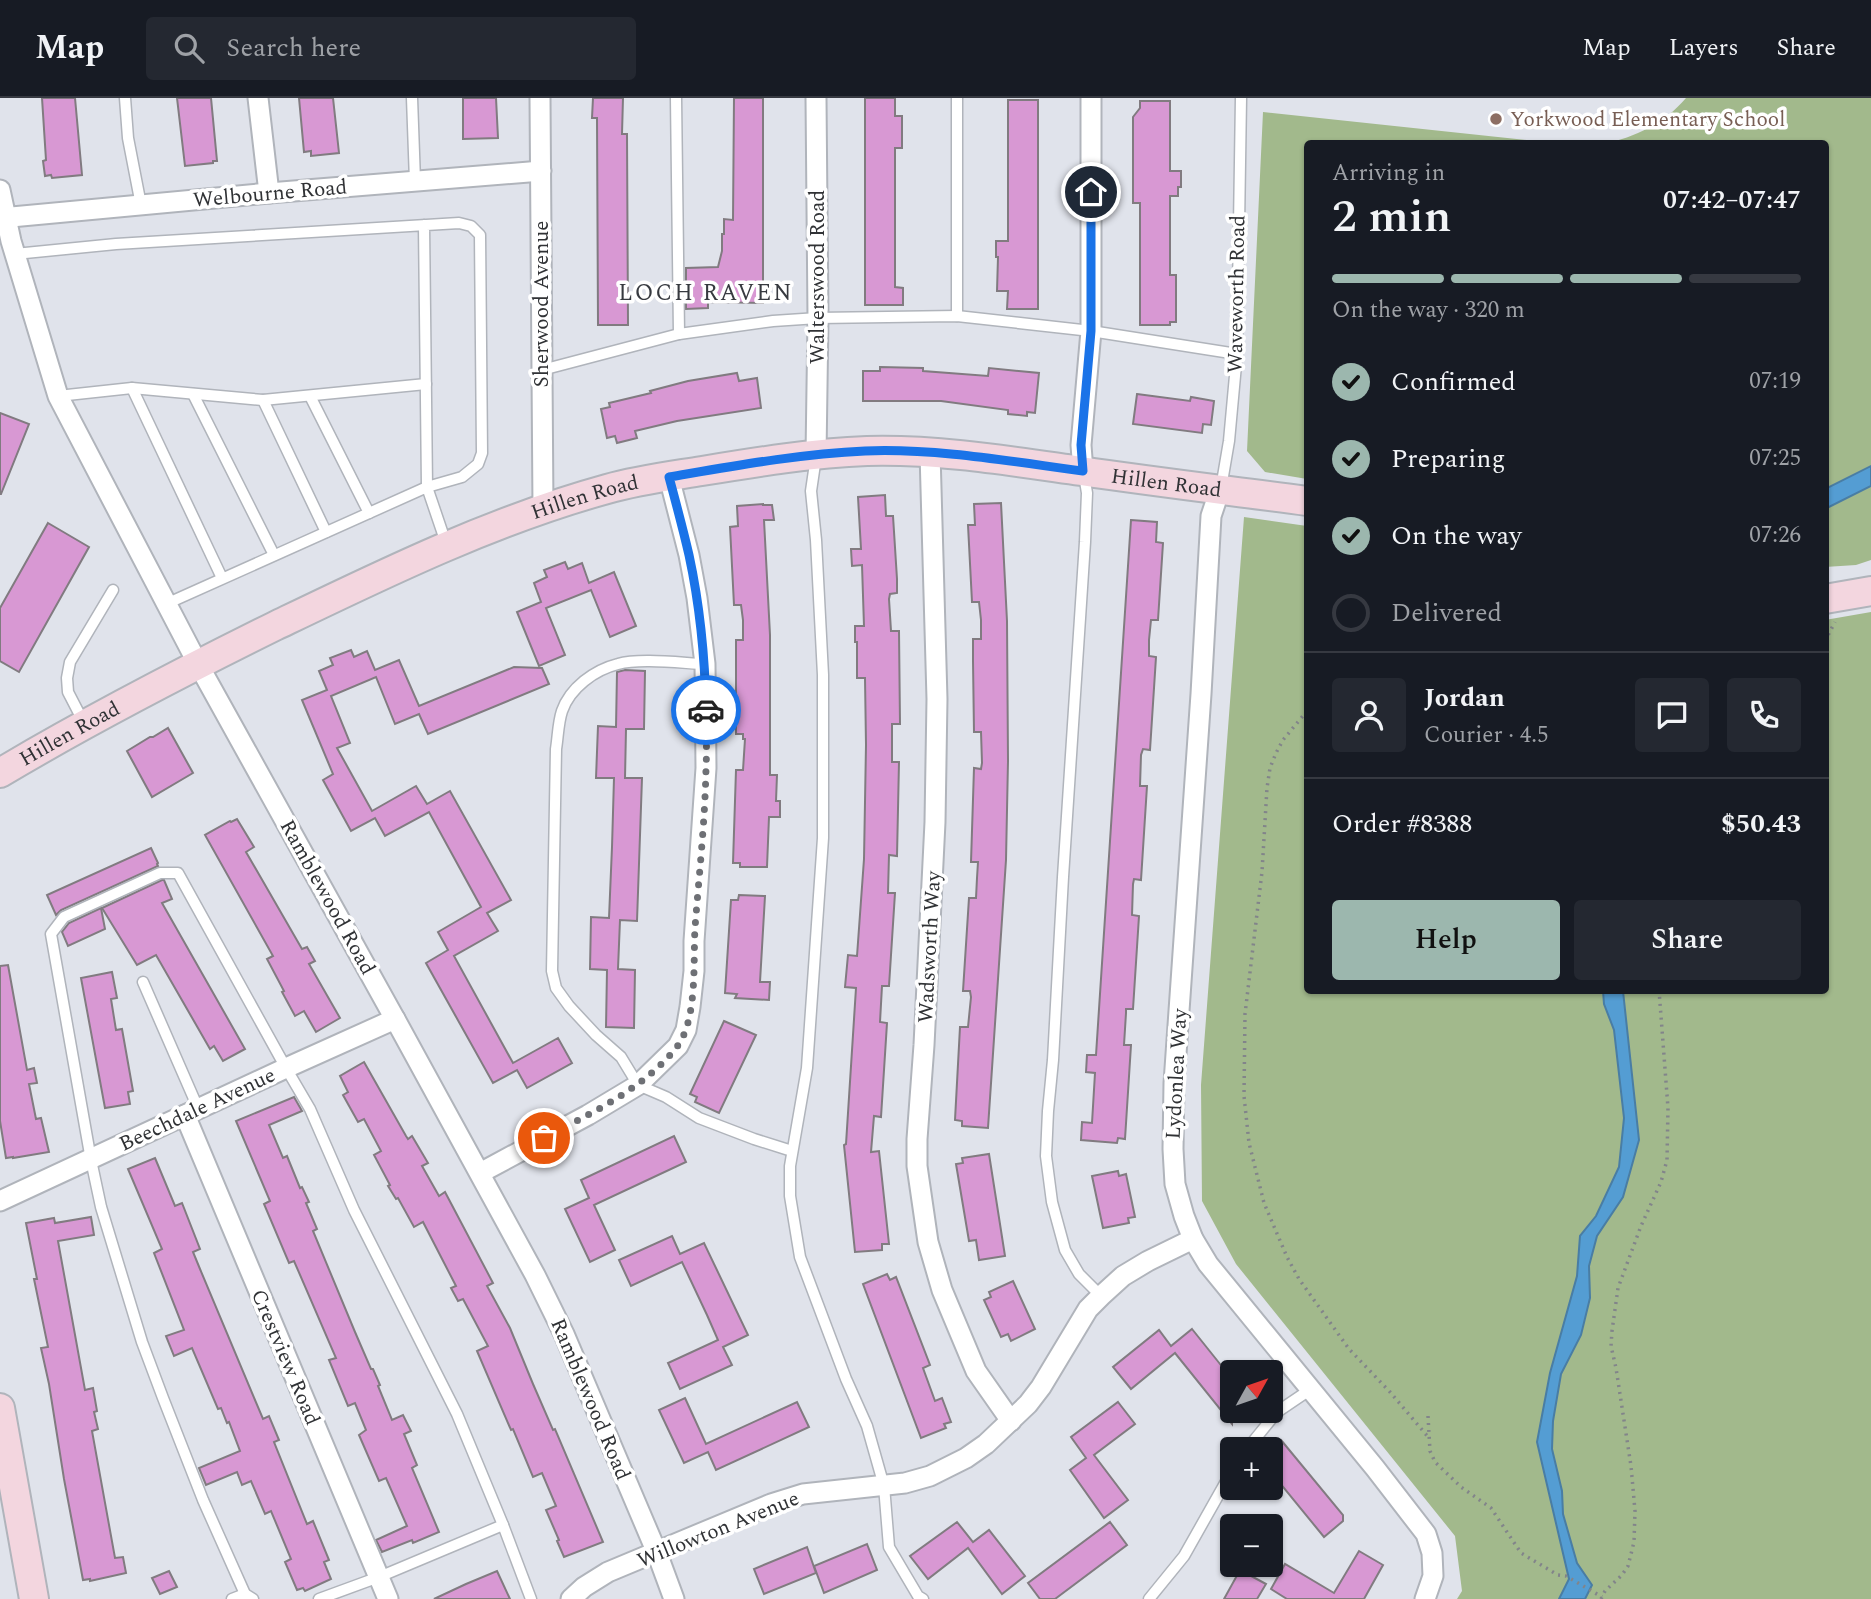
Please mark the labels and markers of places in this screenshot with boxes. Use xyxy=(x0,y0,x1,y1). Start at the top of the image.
place label: Yorkwood Elementary School xyxy=(1510,104,1785,136)
marker: Yorkwood Elementary School xyxy=(1488,111,1504,127)
pin xyxy=(1061,162,1121,222)
pin xyxy=(514,1108,574,1168)

